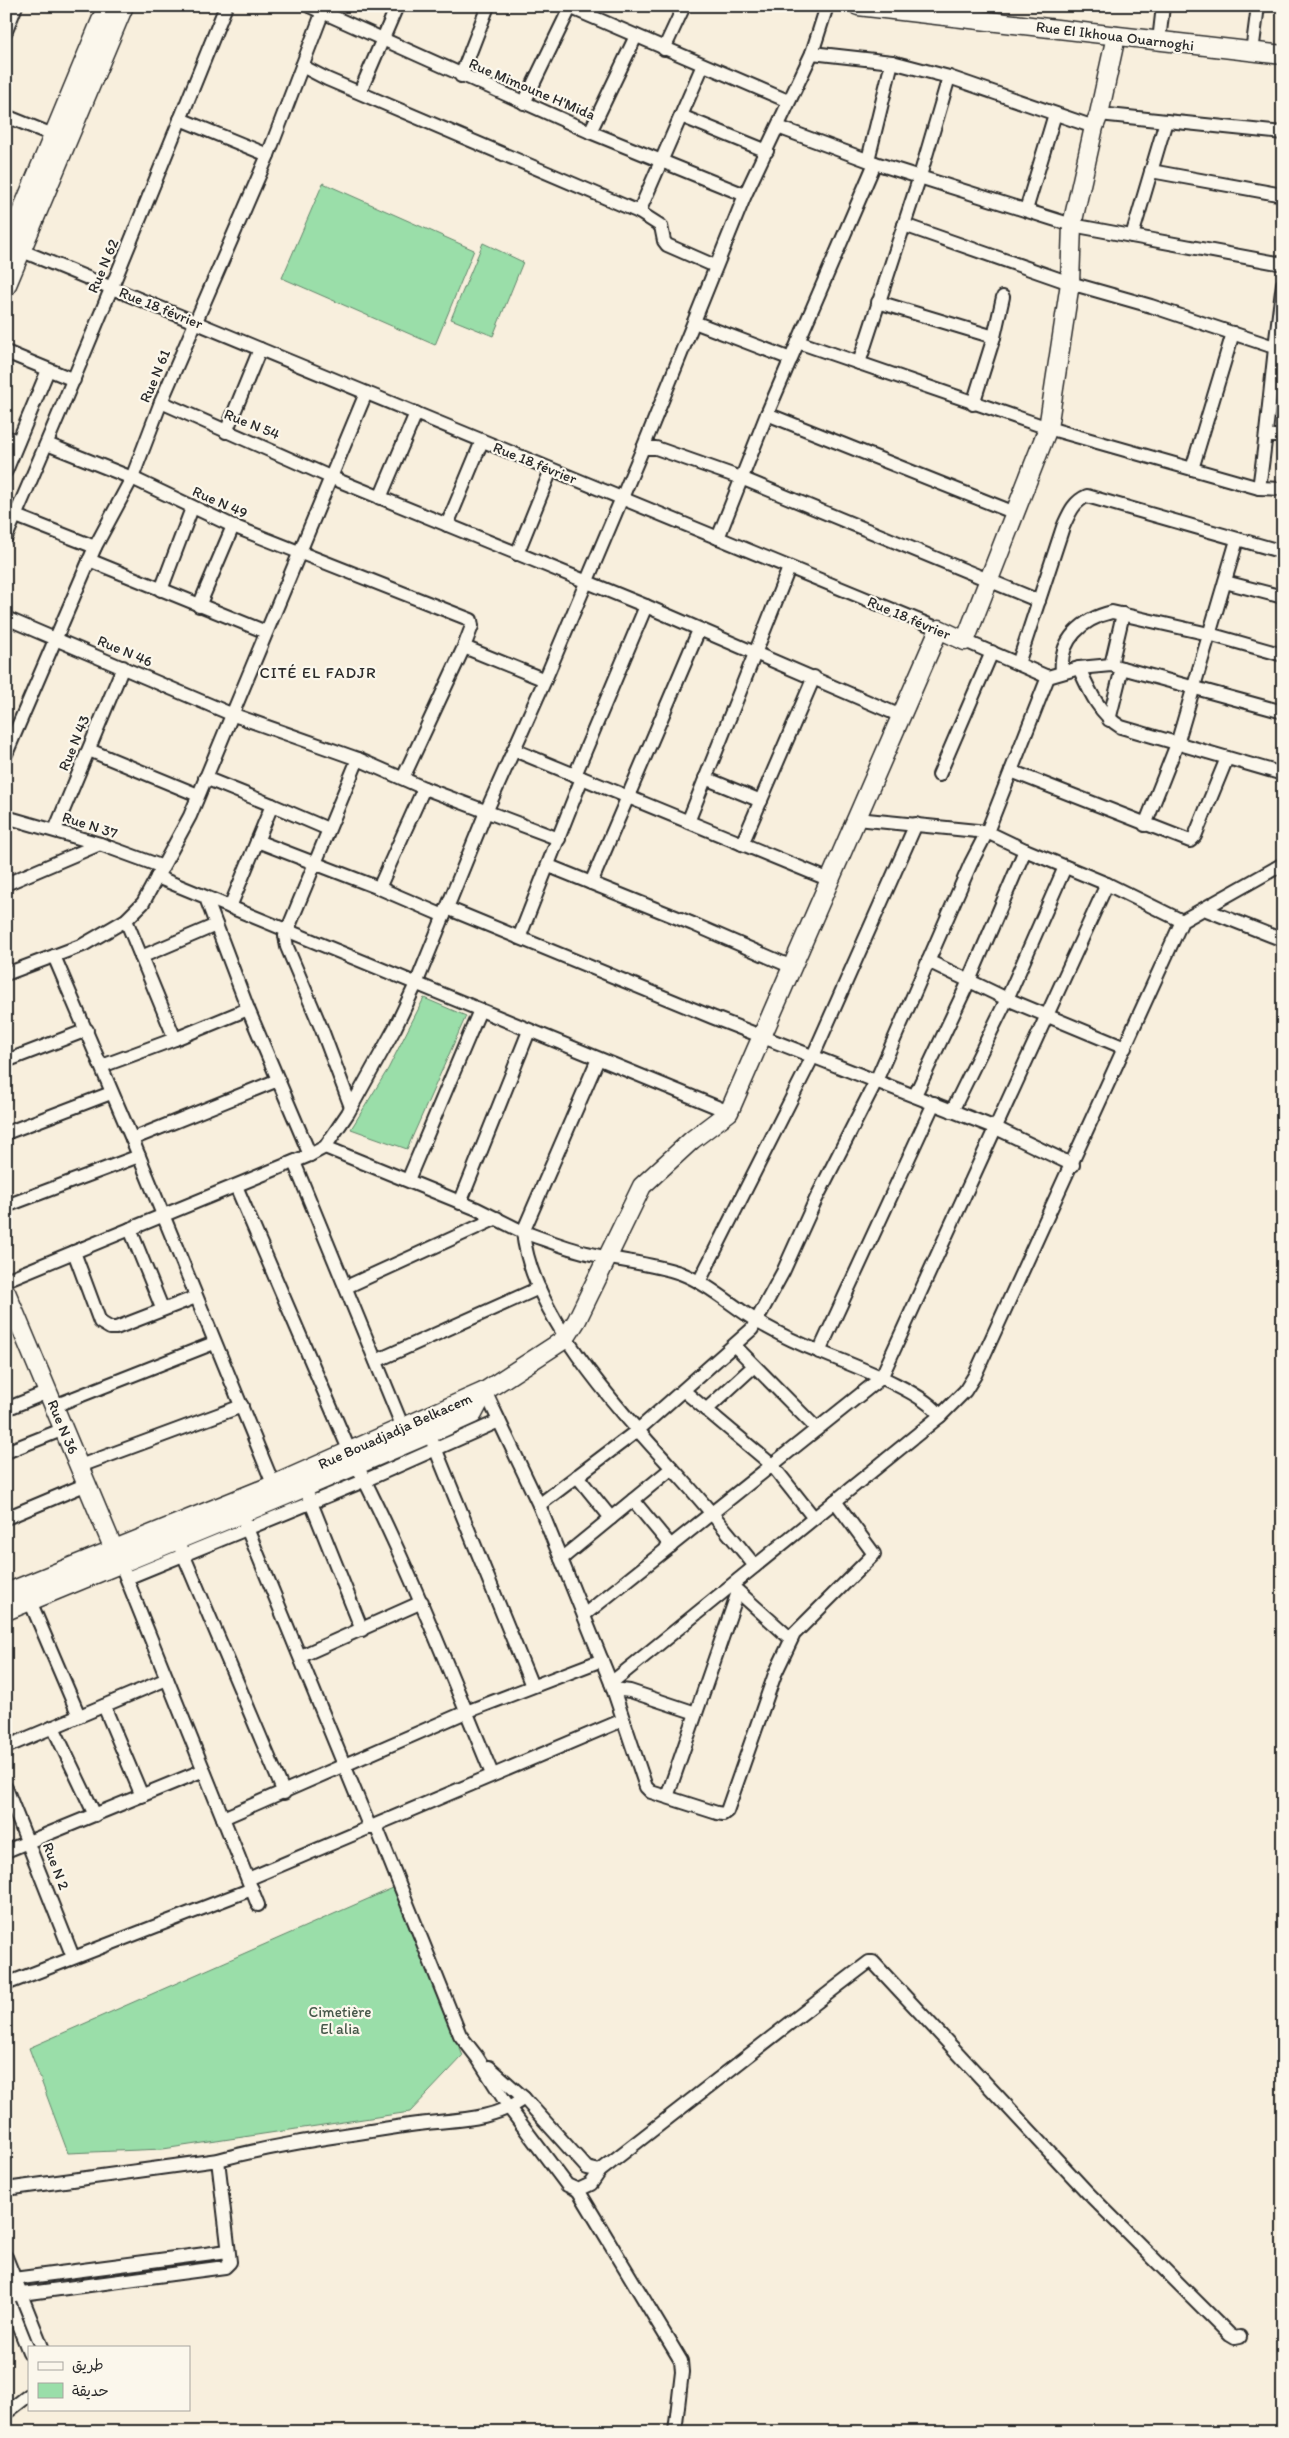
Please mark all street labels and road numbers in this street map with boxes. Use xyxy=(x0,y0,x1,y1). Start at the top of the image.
street label: Rue EI Ikhoua Ouarnoghi xyxy=(1035,17,1195,55)
street label: Rue Mimoune H'Mida xyxy=(466,54,598,124)
street label: Rue N 62 xyxy=(84,236,122,296)
street label: Rue 18 février xyxy=(116,283,206,333)
street label: Rue N 61 xyxy=(136,347,174,405)
street label: Rue N 54 xyxy=(222,405,282,443)
street label: Rue 18 février xyxy=(490,438,580,488)
street label: Rue N 49 xyxy=(190,482,250,522)
street label: Rue 18 février xyxy=(865,592,953,644)
street label: Rue N 46 xyxy=(95,631,155,671)
street label: Rue N 43 xyxy=(54,713,94,773)
street label: Rue N 37 xyxy=(60,808,120,843)
street label: Rue Bouadjadja Belkacem xyxy=(315,1389,475,1473)
street label: Rue N 36 xyxy=(43,1397,83,1457)
street label: Rue N 2 xyxy=(39,1840,73,1892)

